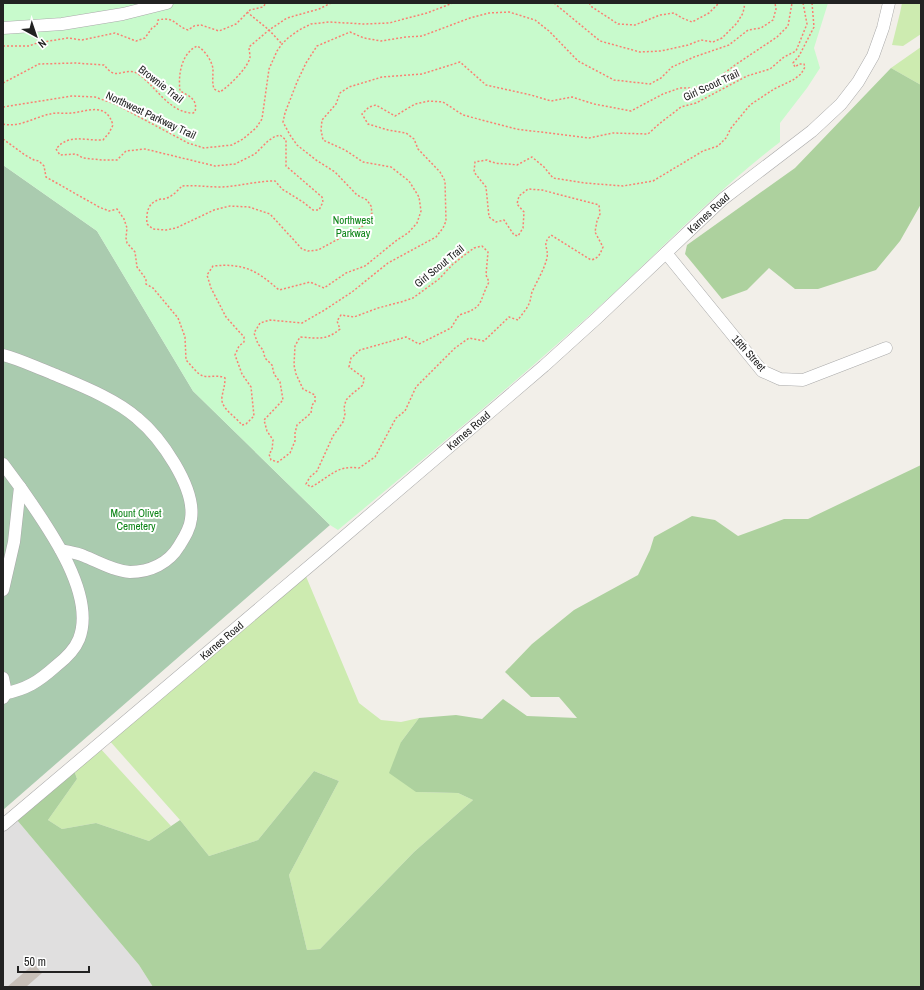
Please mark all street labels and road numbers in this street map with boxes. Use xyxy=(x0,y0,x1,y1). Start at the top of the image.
street label: Brownie Trail xyxy=(136,62,186,106)
street label: Girl Scout Trail xyxy=(681,66,741,104)
street label: Northwest Parkway Trail xyxy=(104,88,198,142)
street label: Karnes Road xyxy=(684,190,732,236)
street label: Girl Scout Trail xyxy=(411,242,467,290)
street label: 18th Street xyxy=(729,332,769,374)
street label: Karnes Road xyxy=(444,408,493,453)
street label: Karnes Road xyxy=(197,618,246,663)

